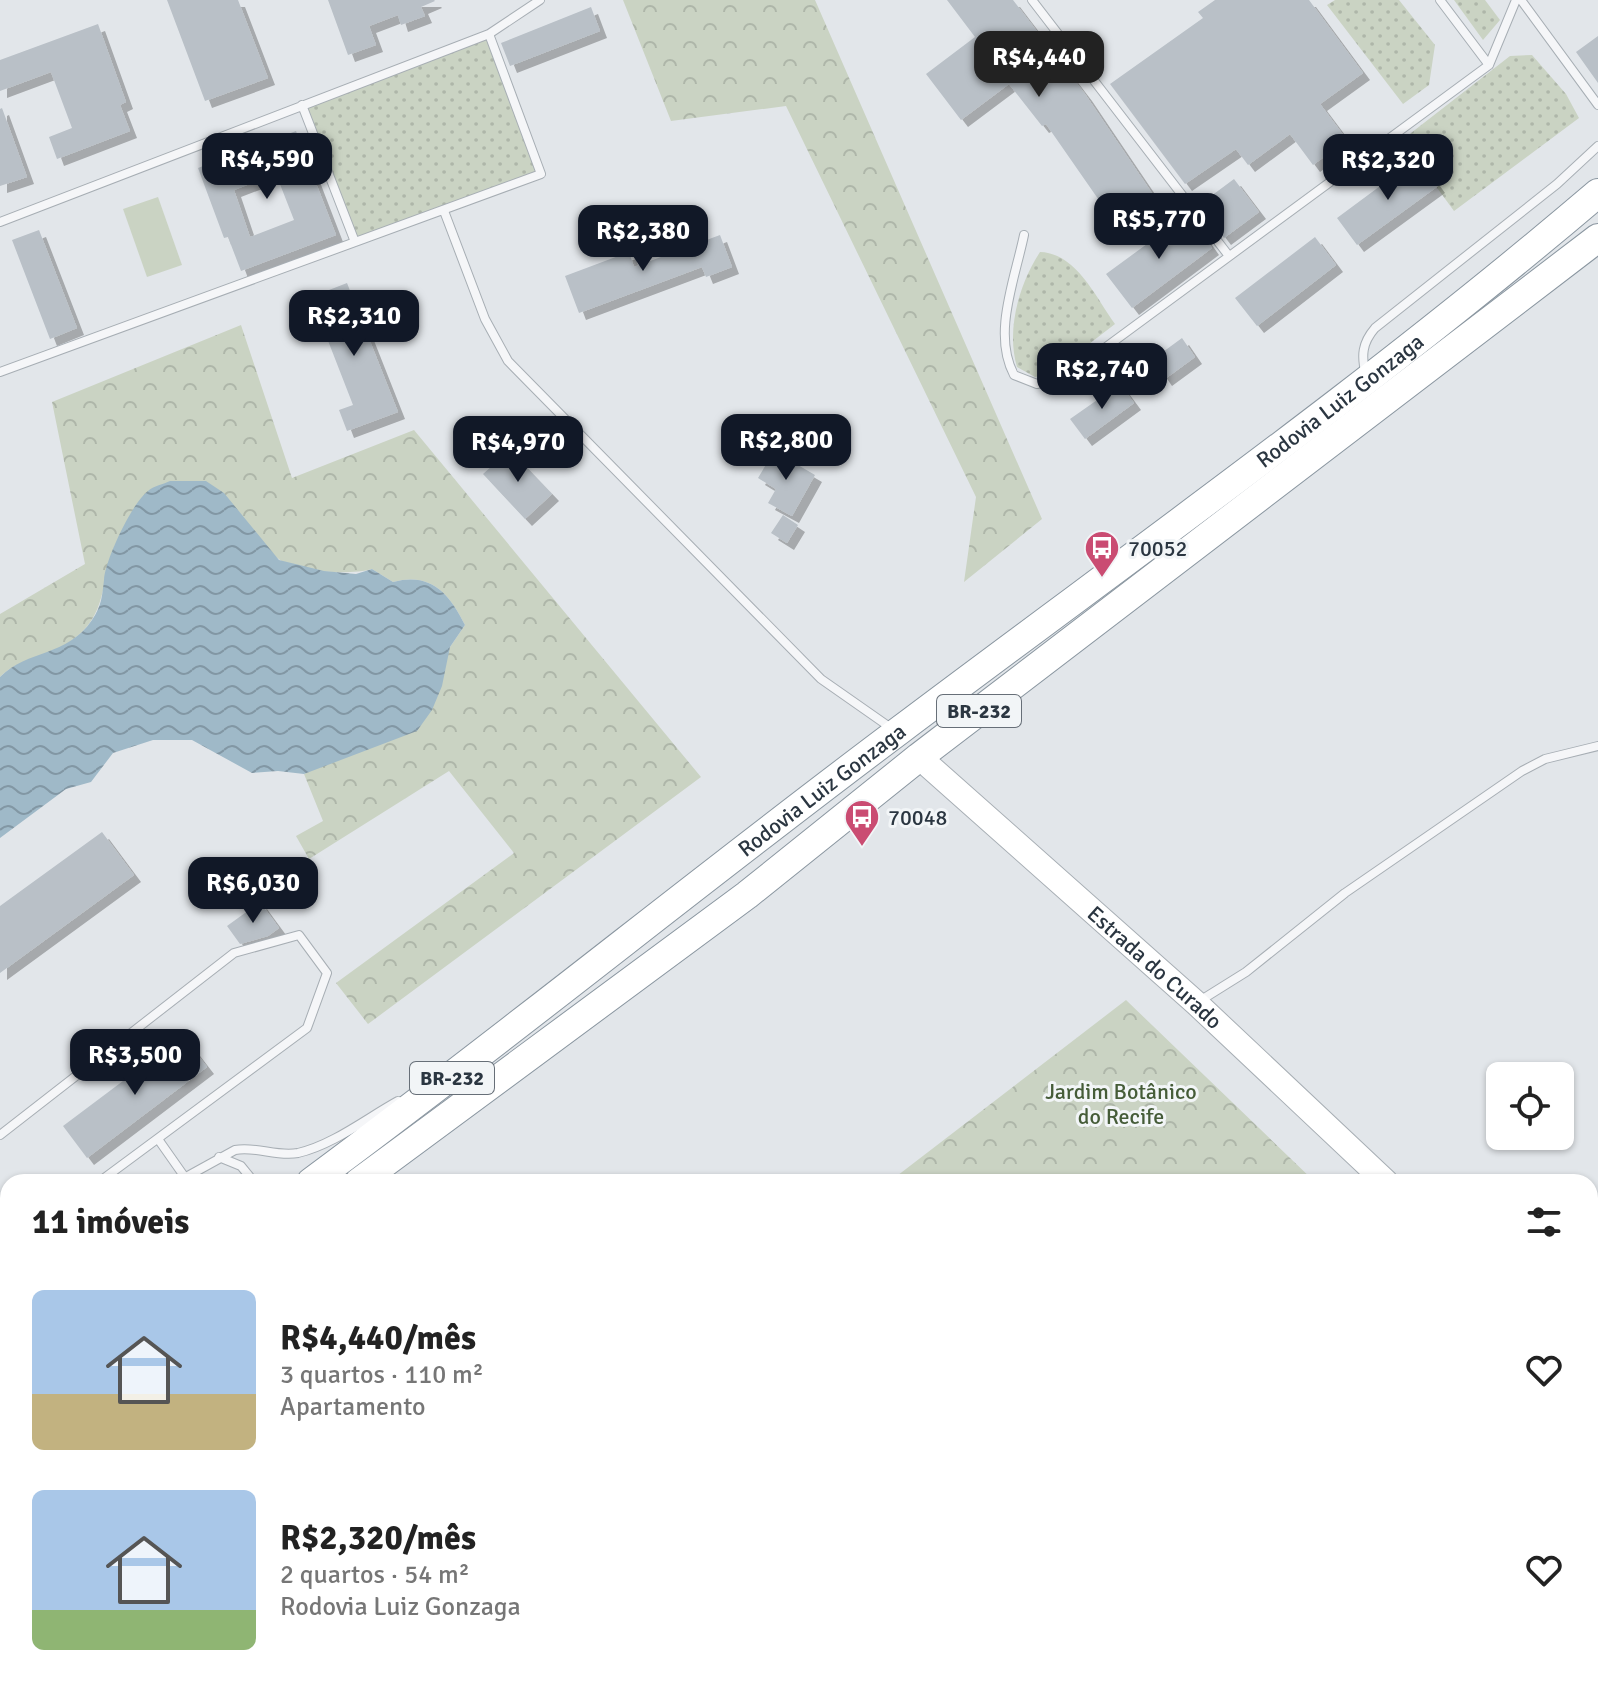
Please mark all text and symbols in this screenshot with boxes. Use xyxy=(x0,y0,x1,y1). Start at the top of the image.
pin: R$4,440 xyxy=(965,31,1113,99)
text: R$4,440 xyxy=(992,41,1086,73)
pin: R$4,590 xyxy=(193,133,341,201)
pin: R$2,320 xyxy=(1314,134,1462,202)
text: R$4,590 xyxy=(220,143,314,175)
text: R$2,320 xyxy=(1341,144,1435,176)
pin: R$5,770 xyxy=(1085,193,1233,261)
text: R$5,770 xyxy=(1112,203,1206,235)
pin: R$2,380 xyxy=(569,205,717,273)
text: R$2,380 xyxy=(596,215,690,247)
pin: R$2,310 xyxy=(280,290,428,358)
text: R$2,310 xyxy=(307,300,401,332)
street label: Rodovia Luiz Gonzaga xyxy=(1251,328,1429,474)
pin: R$2,740 xyxy=(1028,343,1176,411)
text: R$2,740 xyxy=(1055,353,1149,385)
pin: R$2,800 xyxy=(712,414,860,482)
pin: R$4,970 xyxy=(444,416,592,484)
text: R$2,800 xyxy=(739,424,833,456)
text: R$4,970 xyxy=(471,426,565,458)
bus stop icon: 70052 xyxy=(1083,529,1121,579)
place label: 70052 xyxy=(1128,535,1187,562)
road number: BR-232 xyxy=(937,695,1021,727)
street label: Rodovia Luiz Gonzaga xyxy=(733,718,911,863)
bus stop icon: 70048 xyxy=(843,798,881,848)
place label: 70048 xyxy=(888,804,947,831)
pin: R$6,030 xyxy=(179,857,327,925)
text: R$6,030 xyxy=(206,867,300,899)
street label: Estrada do Curado xyxy=(1082,900,1228,1035)
pin: R$3,500 xyxy=(61,1029,209,1097)
text: R$3,500 xyxy=(88,1039,182,1071)
road number: BR-232 xyxy=(410,1062,494,1094)
map controls xyxy=(1486,1062,1574,1150)
button: locate xyxy=(1486,1062,1574,1150)
park label: Jardim Botânico do Recife xyxy=(1045,1078,1197,1130)
icon: filters xyxy=(1522,1200,1566,1244)
text: 11 imóveis xyxy=(32,1201,189,1243)
text: R$4,440/mês xyxy=(280,1317,476,1359)
icon: home xyxy=(96,1322,192,1418)
icon: heart xyxy=(1522,1348,1566,1392)
text: 3 quartos · 110 m² xyxy=(280,1359,484,1391)
text: Apartamento xyxy=(280,1391,426,1423)
text: R$2,320/mês xyxy=(280,1517,476,1559)
icon: home xyxy=(96,1522,192,1618)
icon: heart xyxy=(1522,1548,1566,1592)
text: 2 quartos · 54 m² xyxy=(280,1559,470,1591)
text: Rodovia Luiz Gonzaga xyxy=(280,1591,521,1623)

